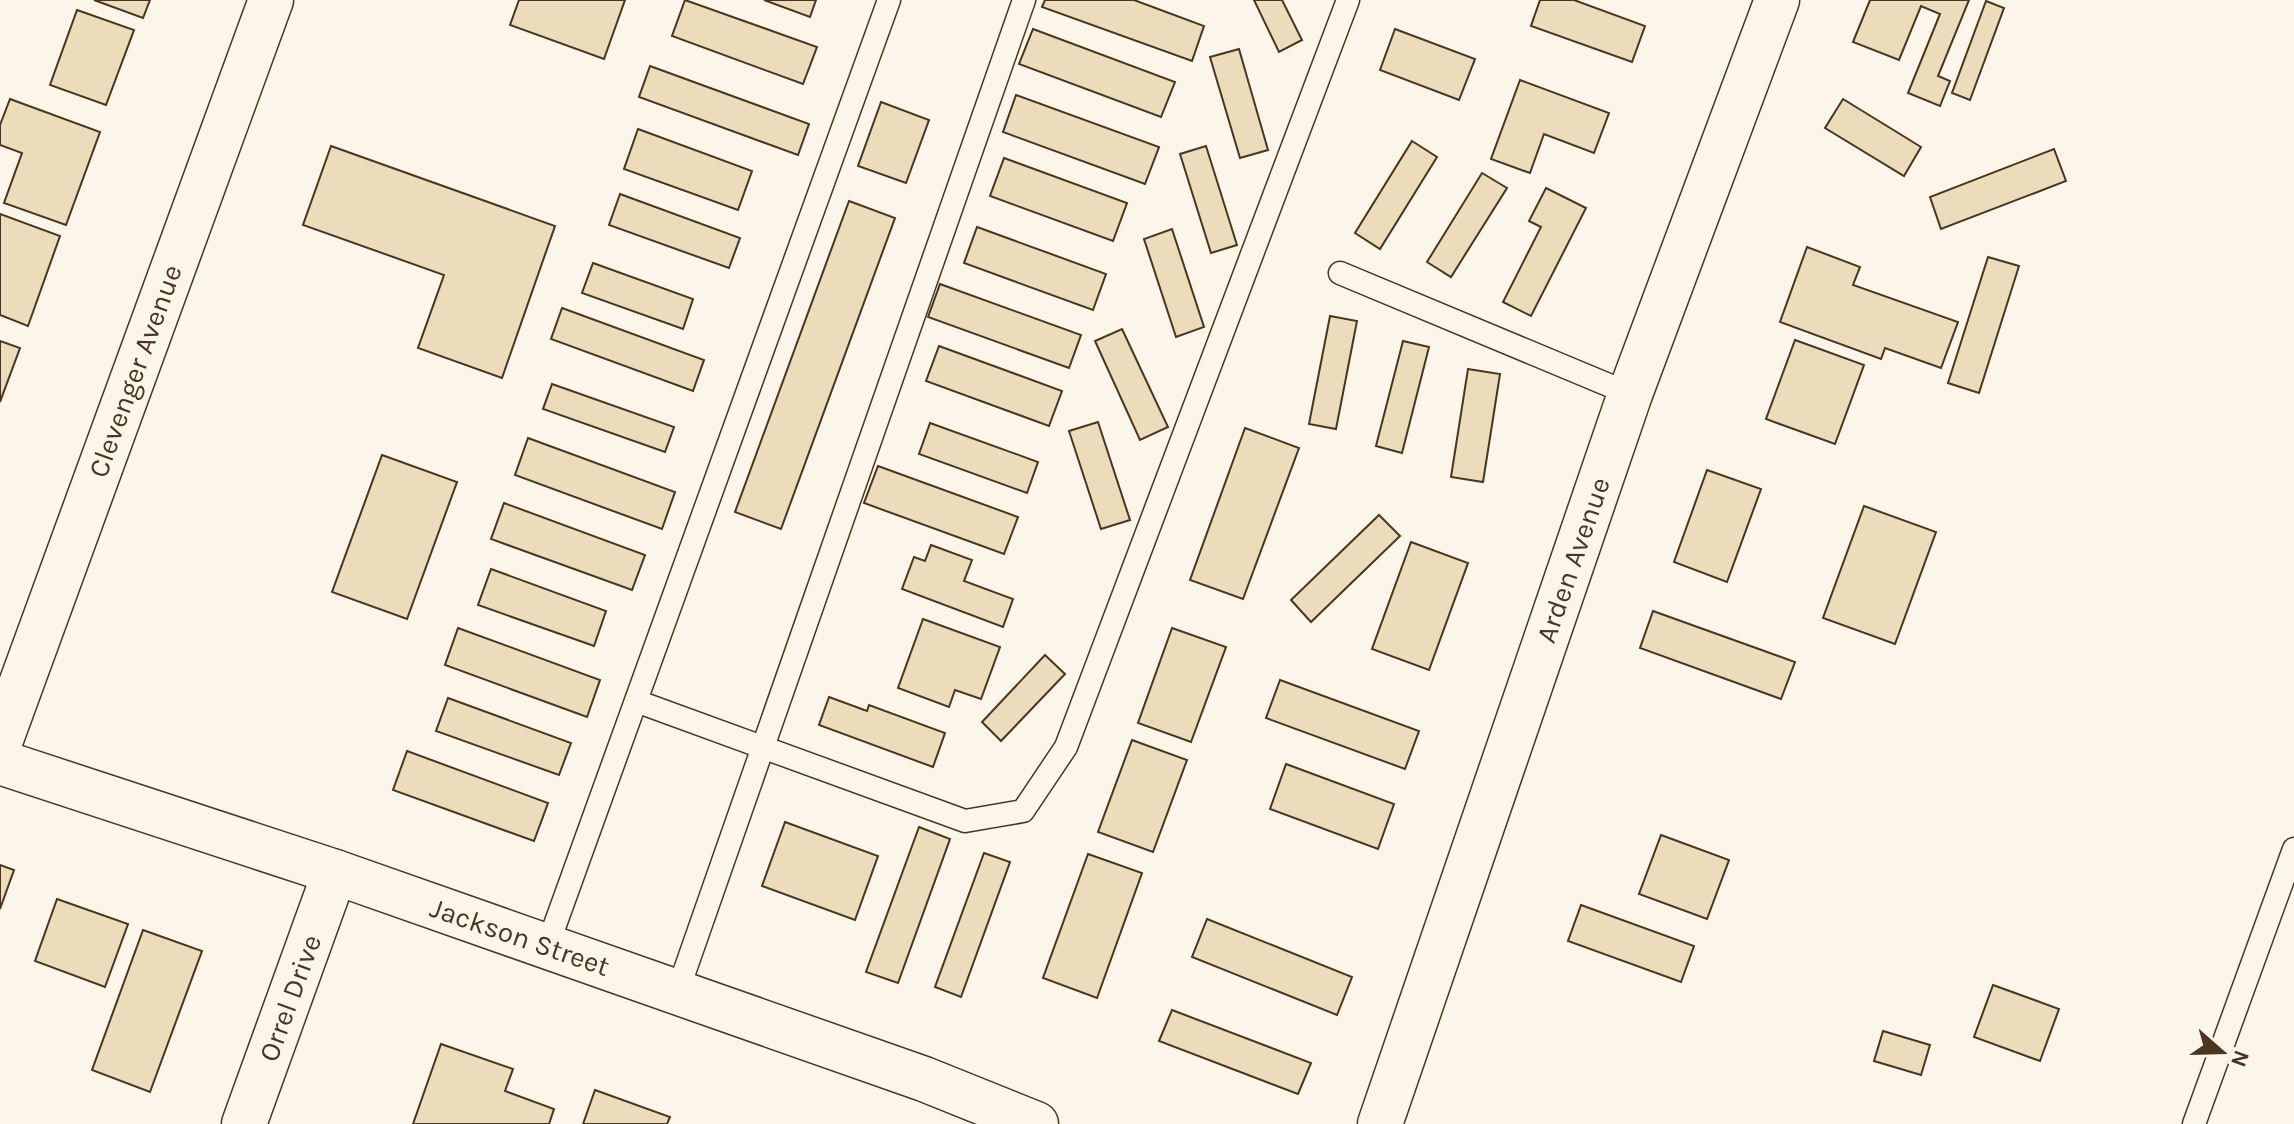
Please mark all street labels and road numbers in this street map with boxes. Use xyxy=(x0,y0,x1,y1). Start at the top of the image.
street label: Clevenger Avenue xyxy=(81,260,189,482)
street label: Arden Avenue xyxy=(1529,473,1617,647)
street label: Jackson Street xyxy=(426,891,614,983)
street label: Orrel Drive xyxy=(252,930,328,1066)

